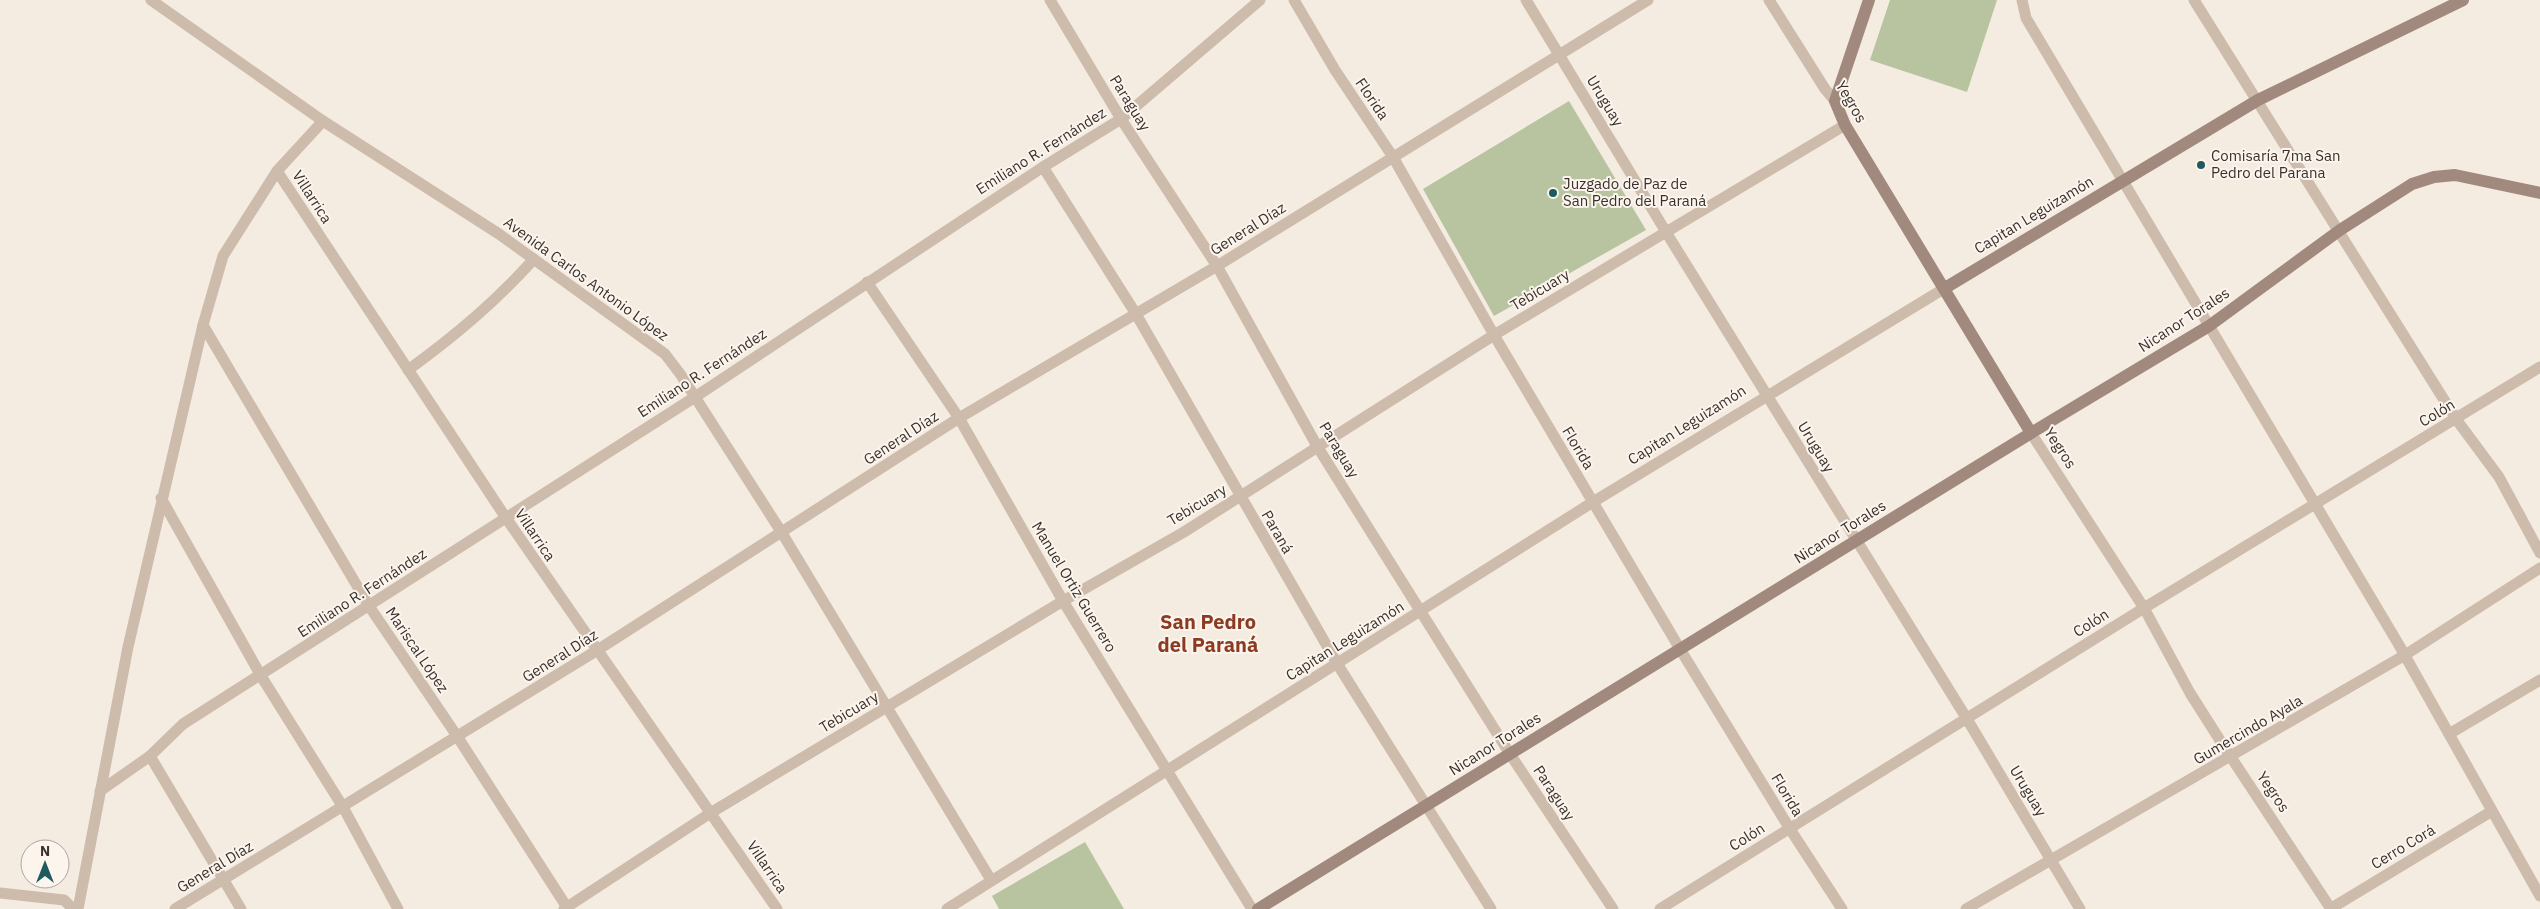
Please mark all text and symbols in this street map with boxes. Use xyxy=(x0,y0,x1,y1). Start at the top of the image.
street label: Paraguay xyxy=(1106,71,1155,135)
street label: Uruguay xyxy=(1583,72,1628,130)
street label: Florida xyxy=(1351,74,1393,123)
street label: Yegros xyxy=(1832,77,1871,126)
street label: Emiliano R. Fernández xyxy=(972,103,1109,198)
place label: Comisaría 7ma San Pedro del Parana xyxy=(2211,146,2341,182)
marker: Comisaría 7ma San Pedro del Parana xyxy=(2195,159,2207,171)
street label: Villarrica xyxy=(288,167,337,227)
street label: Capitan Leguizamón xyxy=(1971,171,2097,258)
place label: Juzgado de Paz de San Pedro del Paraná xyxy=(1563,174,1706,210)
marker: Juzgado de Paz de San Pedro del Paraná xyxy=(1547,187,1559,199)
street label: General Díaz xyxy=(1207,198,1289,259)
street label: Avenida Carlos Antonio López xyxy=(500,212,672,345)
street label: Tebicuary xyxy=(1507,264,1573,315)
street label: Nicanor Torales xyxy=(2135,283,2233,356)
street label: Emiliano R. Fernández xyxy=(634,324,770,421)
street label: Capitan Leguizamón xyxy=(1624,381,1749,469)
street label: Colón xyxy=(2415,394,2458,431)
street label: General Díaz xyxy=(860,406,942,469)
street label: Paraguay xyxy=(1315,418,1364,482)
street label: Uruguay xyxy=(1794,418,1839,476)
street label: Florida xyxy=(1558,423,1599,473)
street label: Yegros xyxy=(2040,424,2081,472)
street label: Tebicuary xyxy=(1164,479,1230,530)
street label: Nicanor Torales xyxy=(1790,496,1889,567)
street label: Villarrica xyxy=(511,505,560,565)
street label: Paraná xyxy=(1257,507,1297,557)
street label: Manuel Ortiz Guerrero xyxy=(1028,518,1121,655)
street label: Emiliano R. Fernández xyxy=(294,544,430,641)
street label: Capitan Leguizamón xyxy=(1282,597,1407,685)
street label: Mariscal López xyxy=(382,603,453,696)
street label: Colón xyxy=(2069,604,2112,641)
district label: San Pedro del Paraná xyxy=(1158,608,1258,658)
street label: General Díaz xyxy=(519,625,601,686)
street label: Tebicuary xyxy=(816,686,882,737)
street label: Gumercindo Ayala xyxy=(2190,691,2306,769)
street label: Nicanor Torales xyxy=(1445,708,1544,779)
street label: Paraguay xyxy=(1530,761,1580,824)
street label: Uruguay xyxy=(2006,762,2051,820)
street label: Yegros xyxy=(2253,768,2294,816)
street label: Florida xyxy=(1767,770,1808,820)
street label: Colón xyxy=(1725,818,1768,855)
street label: Cerro Corá xyxy=(2367,820,2438,873)
street label: General Díaz xyxy=(173,836,256,897)
street label: Villarrica xyxy=(743,837,792,897)
north arrow xyxy=(20,839,70,889)
text: N xyxy=(40,842,50,860)

